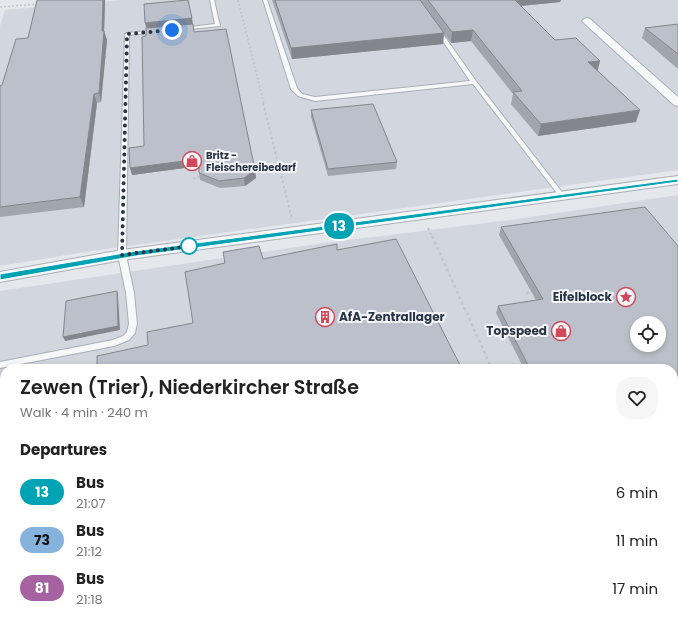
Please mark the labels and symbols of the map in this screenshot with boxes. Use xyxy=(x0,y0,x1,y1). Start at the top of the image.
your location xyxy=(162,20,182,40)
place label: Britz - Fleischereibedarf xyxy=(206,148,296,175)
shop icon: Britz - Fleischereibedarf xyxy=(181,150,203,172)
line badge: 13 xyxy=(321,213,357,239)
unlabelled marker xyxy=(180,237,198,255)
place icon: Eifelblock xyxy=(615,286,637,308)
place label: Eifelblock xyxy=(553,288,613,305)
building icon: AfA-Zentrallager xyxy=(314,306,336,328)
place label: AfA-Zentrallager xyxy=(339,308,445,325)
shop icon: Topspeed xyxy=(550,320,572,342)
place label: Topspeed xyxy=(486,322,547,339)

